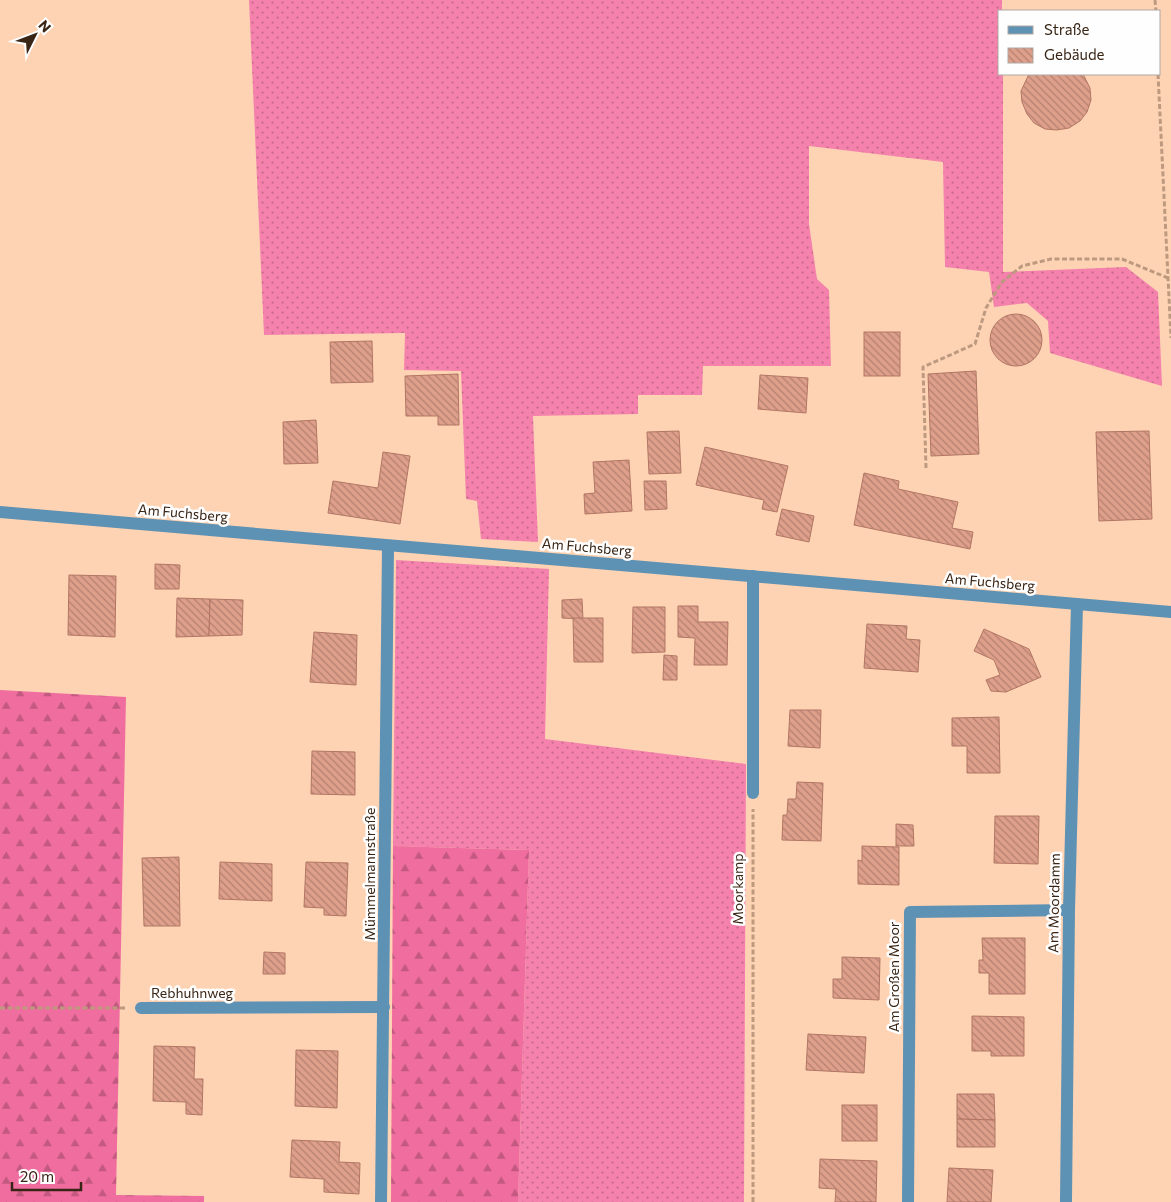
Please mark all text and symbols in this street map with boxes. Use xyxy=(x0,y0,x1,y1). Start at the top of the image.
north arrow xyxy=(10,10,60,60)
legend xyxy=(998,10,1161,75)
text: N xyxy=(35,16,55,36)
text: Straße xyxy=(1044,20,1090,38)
text: Gebäude xyxy=(1044,45,1105,63)
street label: Am Fuchsberg xyxy=(137,500,229,525)
street label: Am Fuchsberg xyxy=(541,534,633,559)
street label: Am Fuchsberg xyxy=(944,569,1036,594)
street label: Mümmelmannstraße xyxy=(361,808,378,940)
street label: Moorkamp xyxy=(729,853,746,925)
street label: Am Moordamm xyxy=(1044,853,1063,953)
street label: Am Großen Moor xyxy=(885,921,902,1032)
street label: Rebhuhnweg xyxy=(151,984,234,1001)
scale bar xyxy=(12,1160,81,1192)
text: 20 m xyxy=(20,1167,54,1185)

